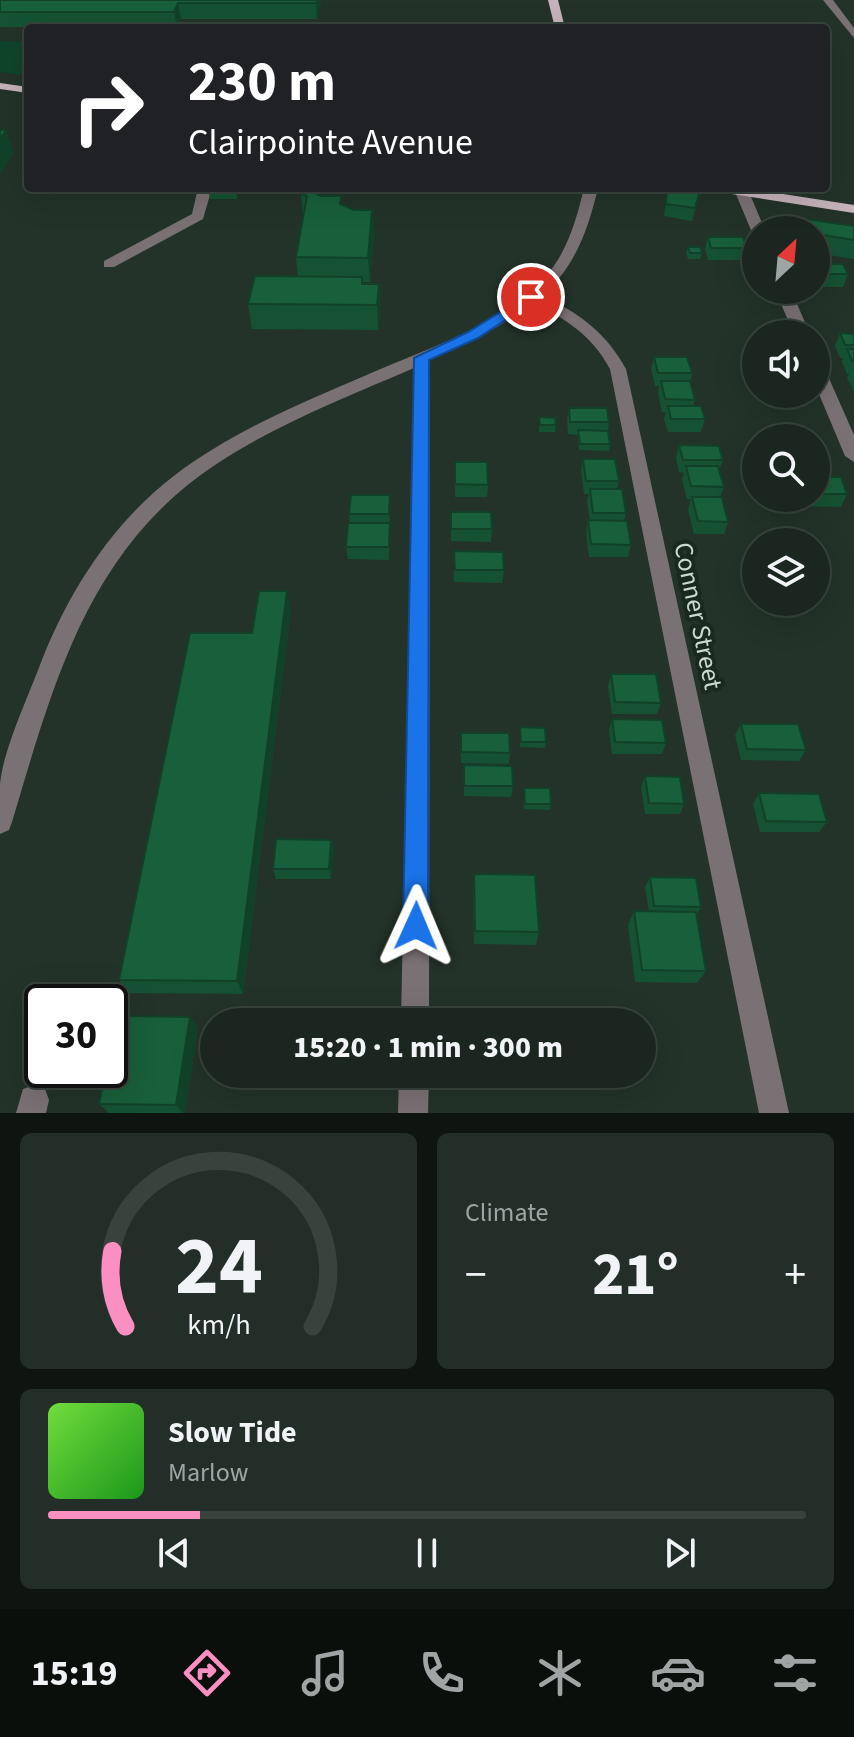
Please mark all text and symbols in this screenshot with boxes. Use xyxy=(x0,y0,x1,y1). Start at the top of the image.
text: 230 m xyxy=(188,43,336,122)
icon: right xyxy=(56,56,160,160)
text: Clairpointe Avenue xyxy=(188,117,473,168)
north arrow xyxy=(742,216,830,304)
map controls xyxy=(742,216,830,616)
pin xyxy=(497,263,565,331)
icon: arrive xyxy=(509,275,553,319)
button: sound xyxy=(742,320,830,408)
button: search xyxy=(742,424,830,512)
button: layers xyxy=(742,528,830,616)
street label: Conner Street xyxy=(664,539,732,693)
position arrow xyxy=(374,884,458,968)
speed limit sign: 30 xyxy=(24,984,128,1088)
text: 15:20 · 1 min · 300 m xyxy=(293,1026,563,1069)
text: Climate xyxy=(465,1194,549,1231)
text: 24 xyxy=(175,1208,262,1326)
text: 21° xyxy=(592,1233,679,1318)
text: − xyxy=(465,1244,487,1307)
text: + xyxy=(784,1244,806,1307)
text: km/h xyxy=(187,1305,250,1345)
text: Slow Tide xyxy=(168,1411,297,1454)
text: Marlow xyxy=(168,1454,248,1491)
icon: previous xyxy=(152,1531,196,1575)
icon: pause xyxy=(405,1531,449,1575)
icon: next xyxy=(658,1531,702,1575)
icon: directions xyxy=(179,1645,235,1701)
icon: music xyxy=(297,1645,353,1701)
icon: phone xyxy=(414,1645,470,1701)
icon: climate xyxy=(532,1645,588,1701)
icon: car xyxy=(650,1645,706,1701)
icon: filters xyxy=(767,1645,823,1701)
text: 15:19 xyxy=(31,1648,118,1699)

